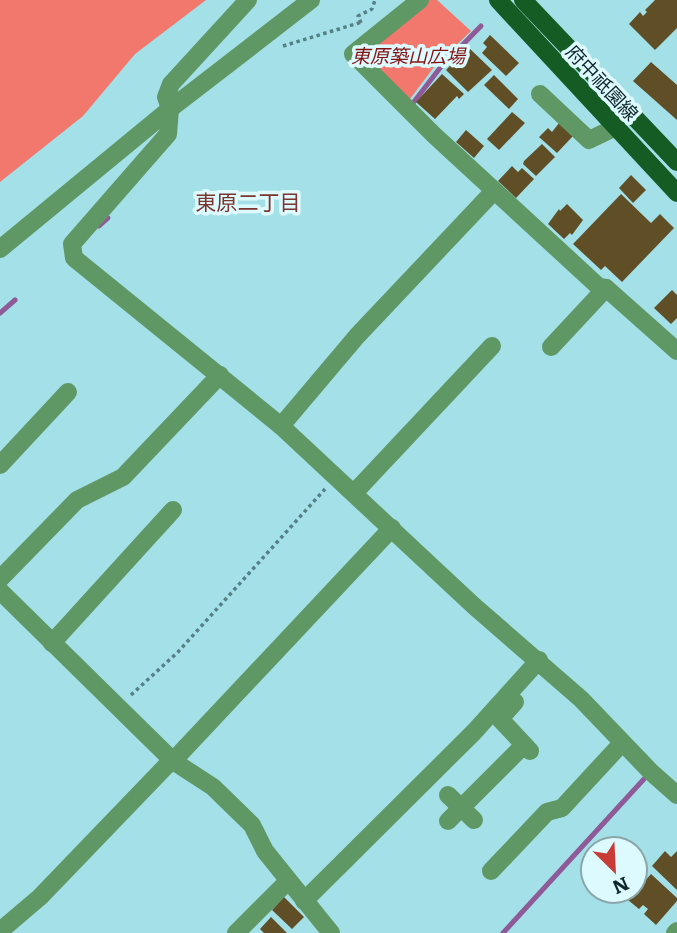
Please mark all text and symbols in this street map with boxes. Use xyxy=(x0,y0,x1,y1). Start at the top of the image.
street label: 府中祇園線 xyxy=(560,38,646,126)
park label: 東原築山広場 xyxy=(351,41,467,69)
district label: 東原二丁目 xyxy=(196,185,301,216)
north arrow xyxy=(579,835,649,905)
text: N xyxy=(608,870,634,902)

